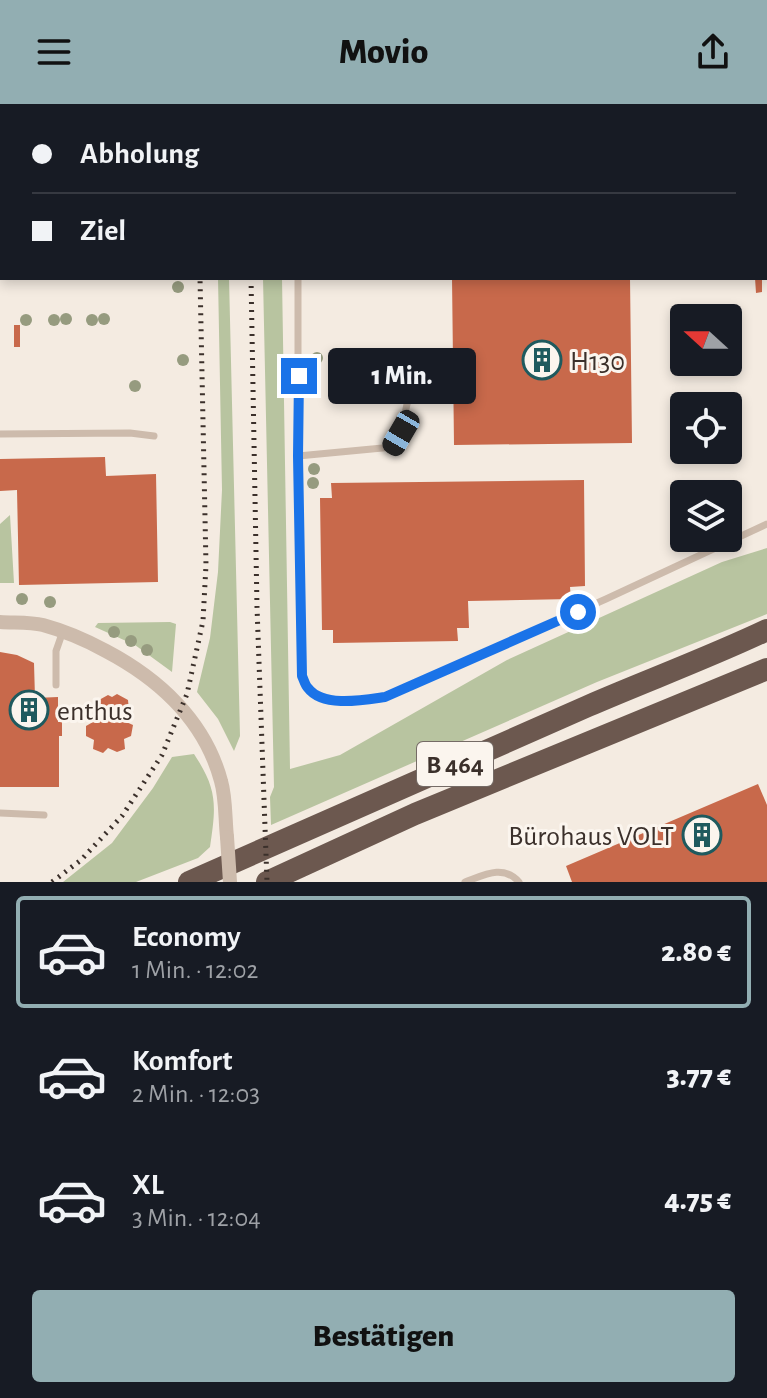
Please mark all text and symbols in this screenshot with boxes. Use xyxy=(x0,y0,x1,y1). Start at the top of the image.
icon: menu xyxy=(32,30,76,74)
icon: share xyxy=(691,30,735,74)
text: Movio xyxy=(339,34,428,70)
text: Abholung xyxy=(80,139,199,169)
text: Ziel xyxy=(80,216,126,246)
north arrow xyxy=(670,304,742,376)
map controls xyxy=(670,304,742,552)
building icon: H130 xyxy=(521,339,563,381)
callout: 1 Min. xyxy=(327,348,475,404)
place label: H130 xyxy=(570,348,625,376)
route end xyxy=(281,358,317,394)
text: 1 Min. xyxy=(371,363,433,389)
button: locate xyxy=(670,392,742,464)
car xyxy=(379,406,423,460)
button: layers xyxy=(670,480,742,552)
route start xyxy=(560,594,596,630)
building icon: enthus xyxy=(8,689,50,731)
place label: enthus xyxy=(57,698,133,726)
road number: B 464 xyxy=(417,742,493,786)
building icon: Bürohaus VOLT xyxy=(681,814,723,856)
place label: Bürohaus VOLT xyxy=(508,823,674,851)
icon: car xyxy=(36,916,108,988)
text: Economy xyxy=(132,922,241,952)
text: 2.80 € xyxy=(661,937,731,967)
text: 1 Min. · 12:02 xyxy=(132,957,258,983)
icon: car xyxy=(36,1040,108,1112)
text: Komfort xyxy=(132,1046,232,1076)
text: 3.77 € xyxy=(666,1061,731,1091)
text: 2 Min. · 12:03 xyxy=(132,1081,260,1107)
icon: car xyxy=(36,1164,108,1236)
text: XL xyxy=(132,1170,164,1200)
text: 4.75 € xyxy=(664,1185,731,1215)
text: 3 Min. · 12:04 xyxy=(132,1205,261,1231)
button: Bestätigen xyxy=(32,1290,735,1382)

